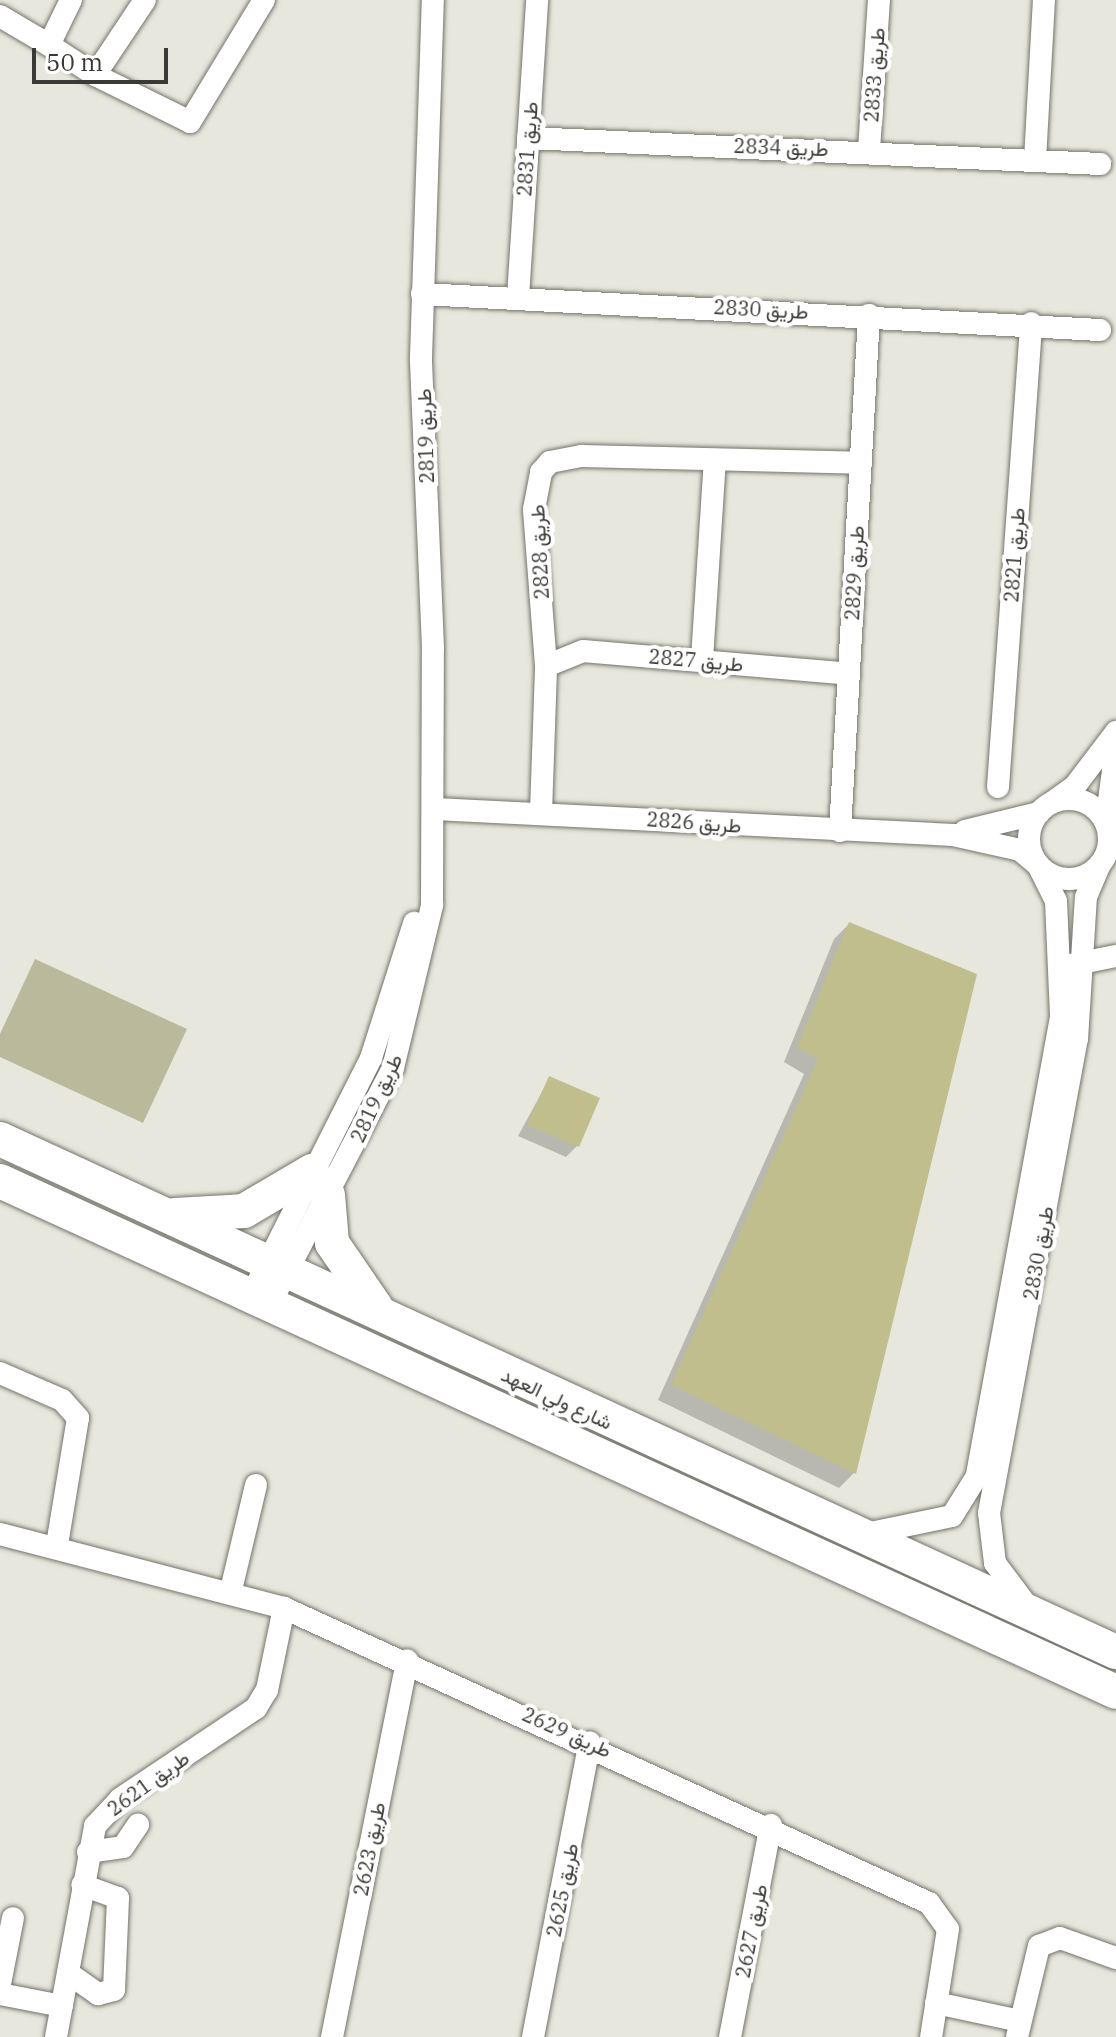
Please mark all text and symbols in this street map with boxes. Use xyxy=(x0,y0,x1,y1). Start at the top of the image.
street label: طريق 2833 xyxy=(859,27,889,123)
scale bar xyxy=(36,32,172,82)
text: 50 m xyxy=(46,46,103,78)
street label: طريق 2831 xyxy=(512,101,542,197)
street label: طريق 2834 xyxy=(733,133,829,161)
street label: طريق 2830 xyxy=(713,295,809,323)
street label: طريق 2819 xyxy=(411,388,439,484)
street label: طريق 2828 xyxy=(525,504,553,600)
street label: طريق 2821 xyxy=(999,507,1029,603)
street label: طريق 2829 xyxy=(840,525,868,621)
street label: طريق 2827 xyxy=(648,644,744,676)
street label: طريق 2826 xyxy=(646,807,742,837)
street label: طريق 2819 xyxy=(345,1050,407,1146)
street label: طريق 2830 xyxy=(1018,1204,1058,1302)
street label: شارع ولي العهد xyxy=(498,1362,616,1434)
street label: طريق 2629 xyxy=(519,1702,615,1762)
street label: طريق 2621 xyxy=(103,1745,193,1821)
street label: طريق 2623 xyxy=(348,1800,390,1898)
street label: طريق 2625 xyxy=(541,1841,583,1939)
street label: طريق 2627 xyxy=(730,1882,772,1980)

